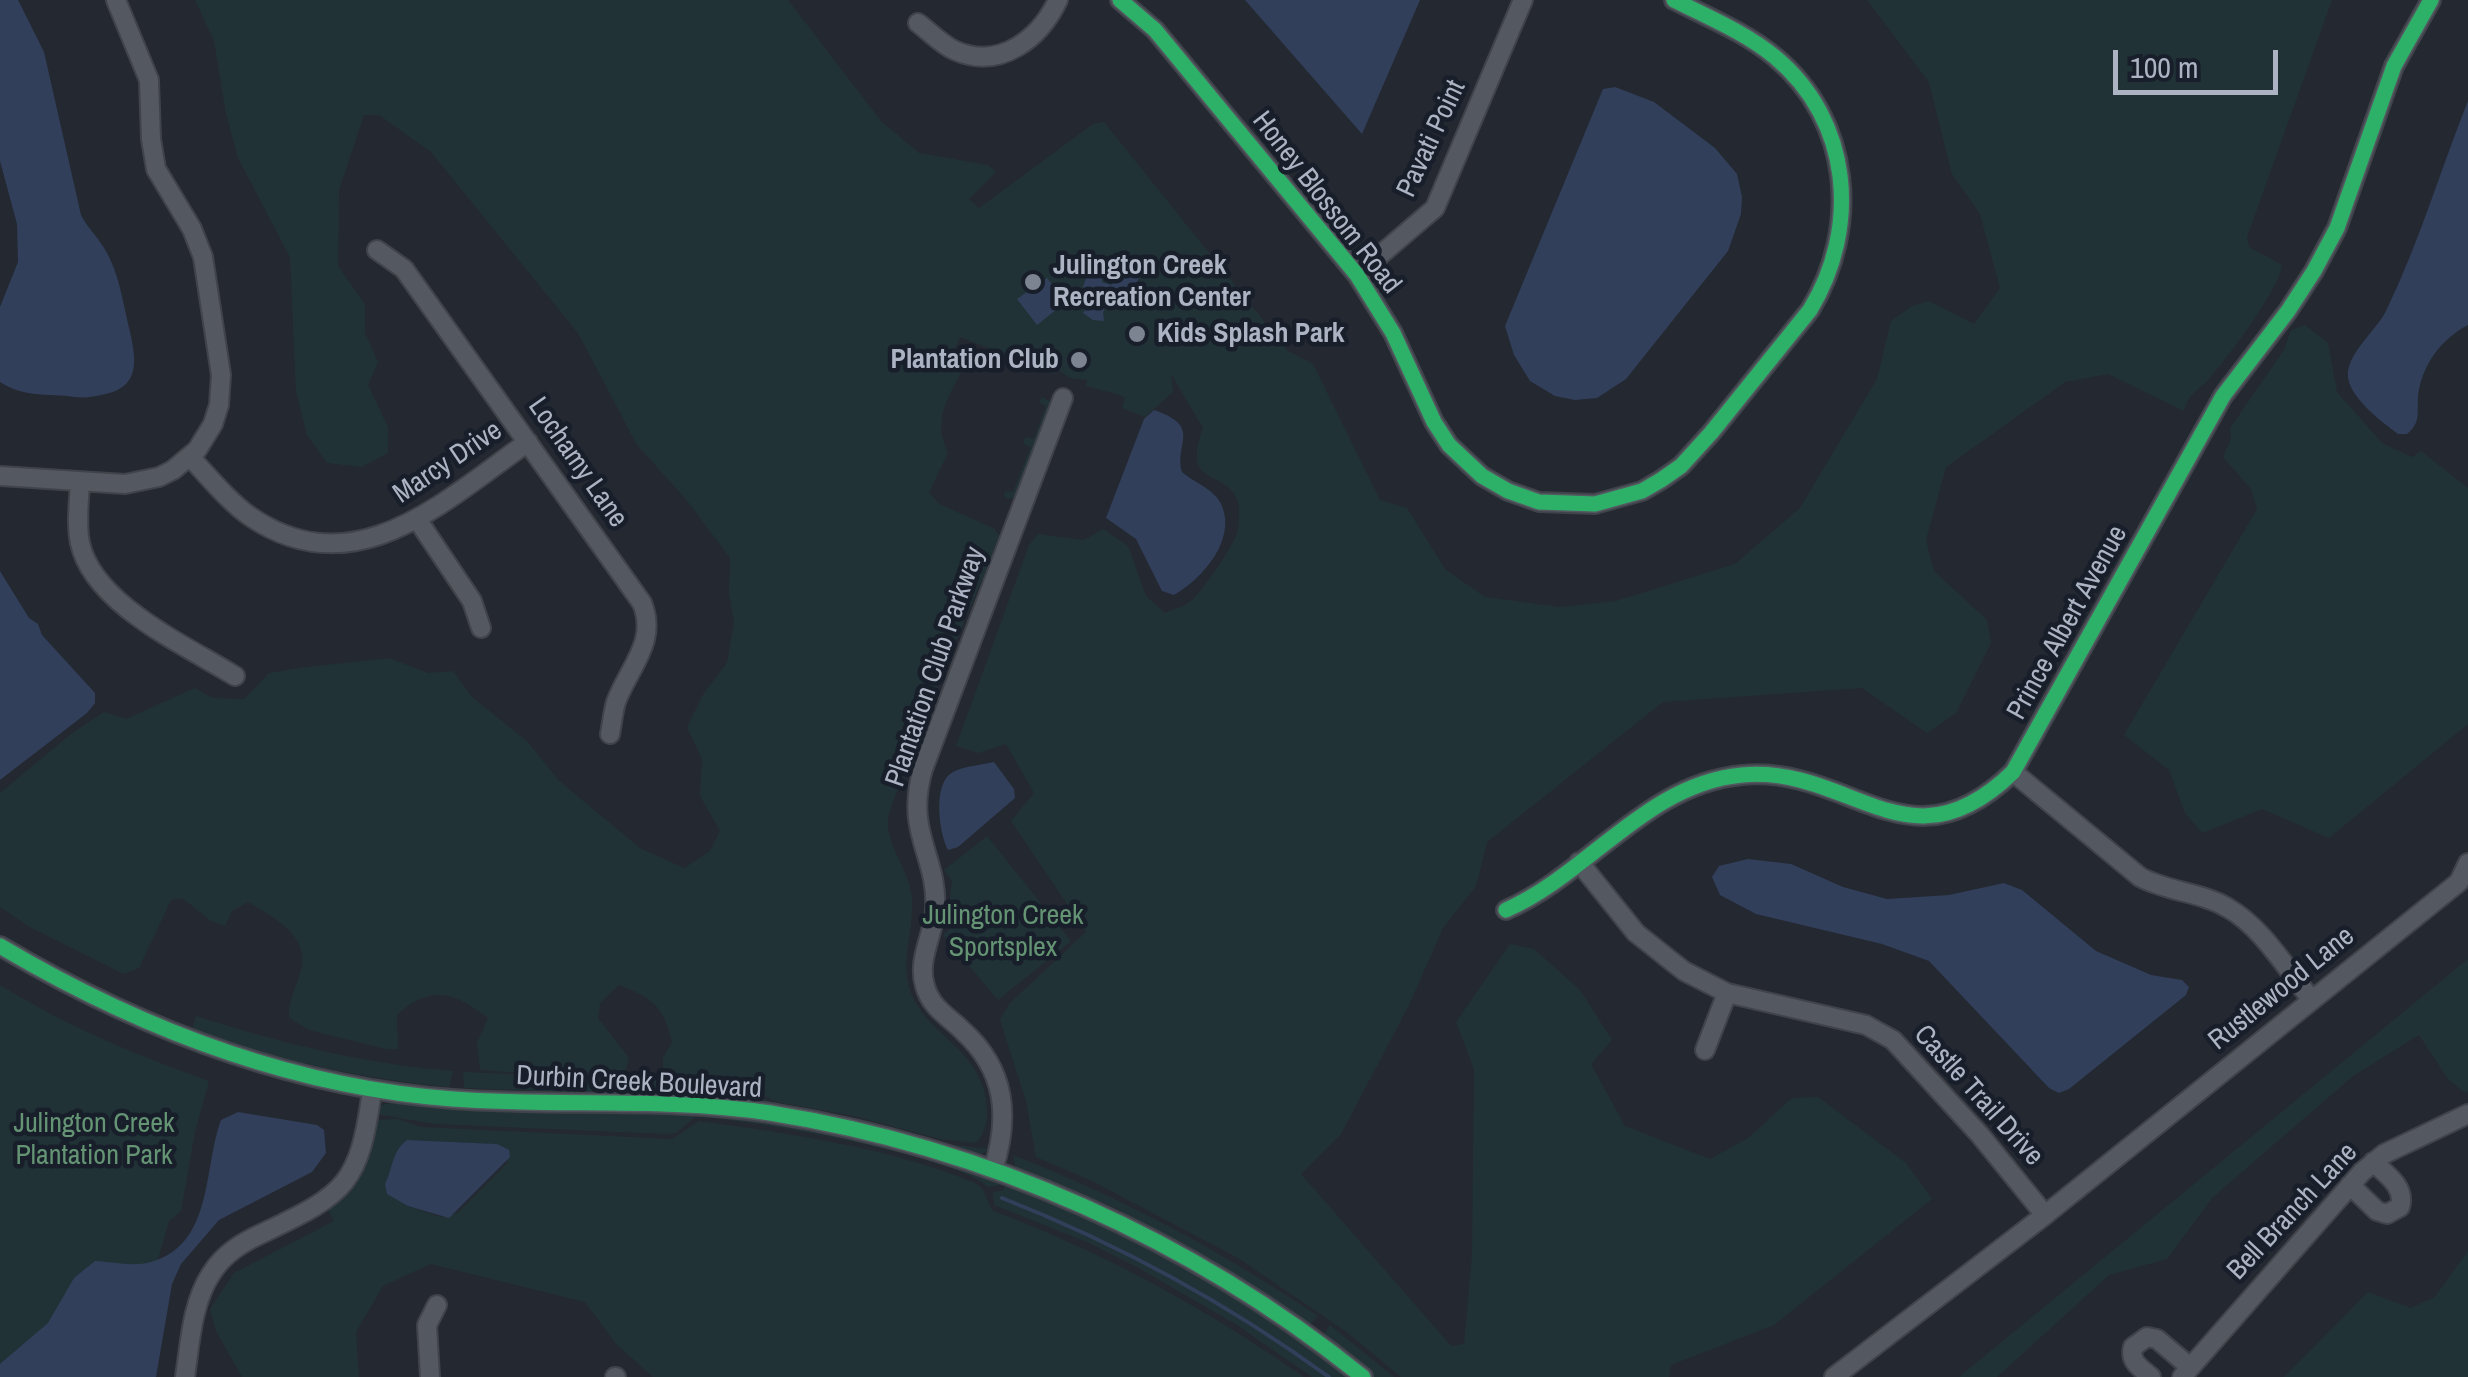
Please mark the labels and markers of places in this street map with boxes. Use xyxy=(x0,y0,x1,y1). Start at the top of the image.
place label: Julington Creek Recreation Center xyxy=(1053,249,1251,315)
marker: Julington Creek Recreation Center xyxy=(1022,271,1044,293)
place label: Kids Splash Park xyxy=(1157,317,1345,351)
marker: Kids Splash Park xyxy=(1126,323,1148,345)
place label: Plantation Club xyxy=(891,343,1059,377)
marker: Plantation Club xyxy=(1068,349,1090,371)

